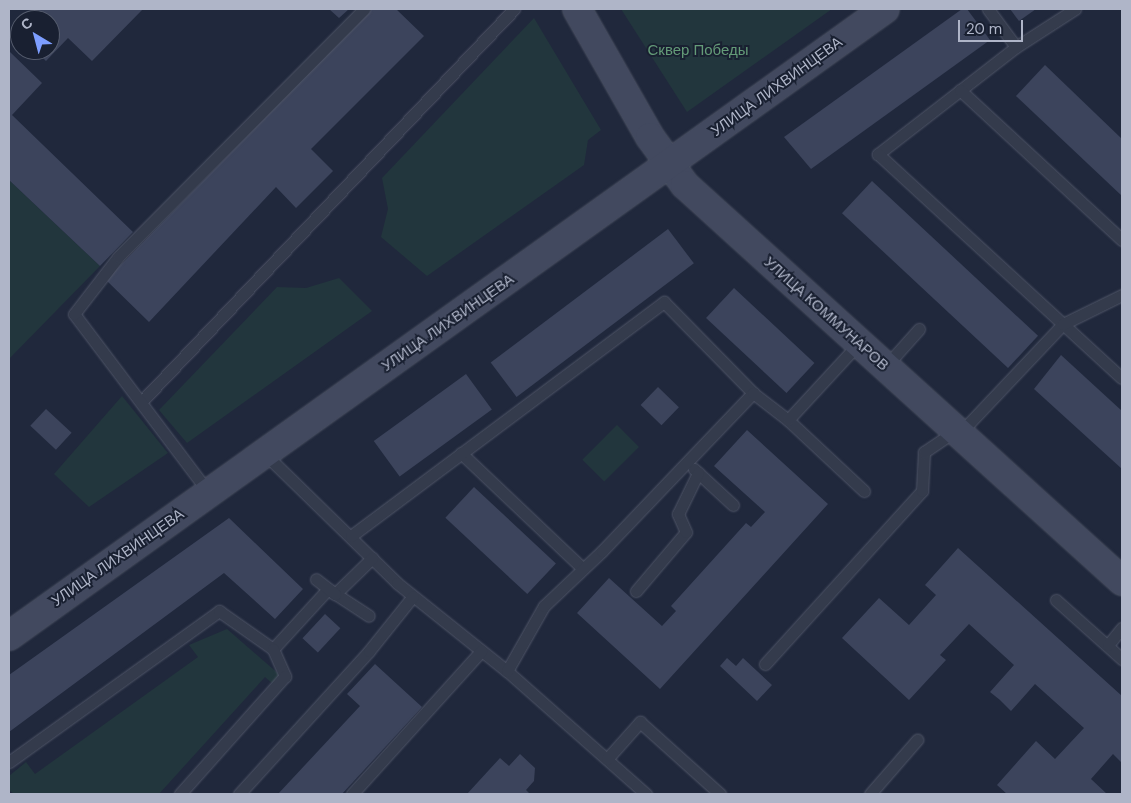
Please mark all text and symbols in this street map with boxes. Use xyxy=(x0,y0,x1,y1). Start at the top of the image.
north arrow xyxy=(10,10,60,60)
scale bar xyxy=(961,10,1026,42)
text: С xyxy=(17,14,36,34)
text: 20 m xyxy=(966,19,1002,39)
street label: УЛИЦА ЛИХВИНЦЕВА xyxy=(708,33,846,141)
park label: Сквер Победы xyxy=(648,42,748,60)
street label: УЛИЦА КОММУНАРОВ xyxy=(760,253,892,375)
street label: УЛИЦА ЛИХВИНЦЕВА xyxy=(378,270,518,376)
street label: УЛИЦА ЛИХВИНЦЕВА xyxy=(48,505,188,611)

